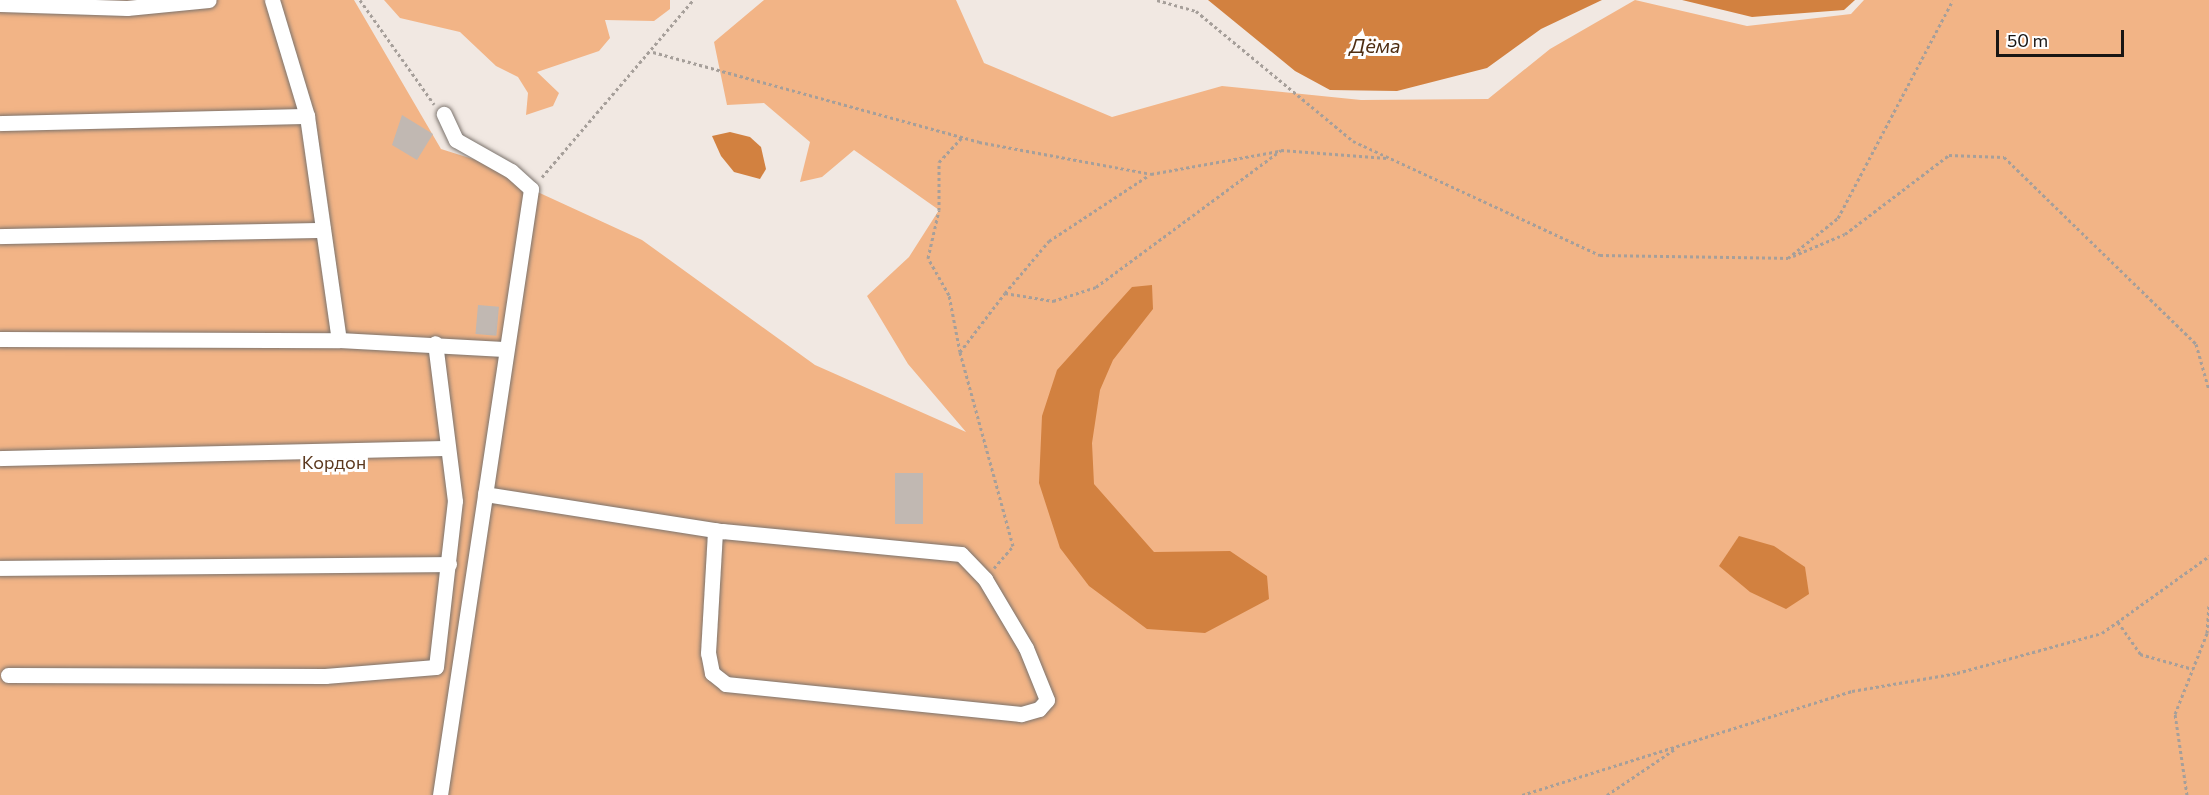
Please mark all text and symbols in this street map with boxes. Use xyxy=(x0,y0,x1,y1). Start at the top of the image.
scale bar xyxy=(1999,18,2126,56)
text: 50 m xyxy=(2007,29,2048,51)
water label: Дёма xyxy=(1350,33,1400,57)
park label: Кордон xyxy=(302,451,366,473)

